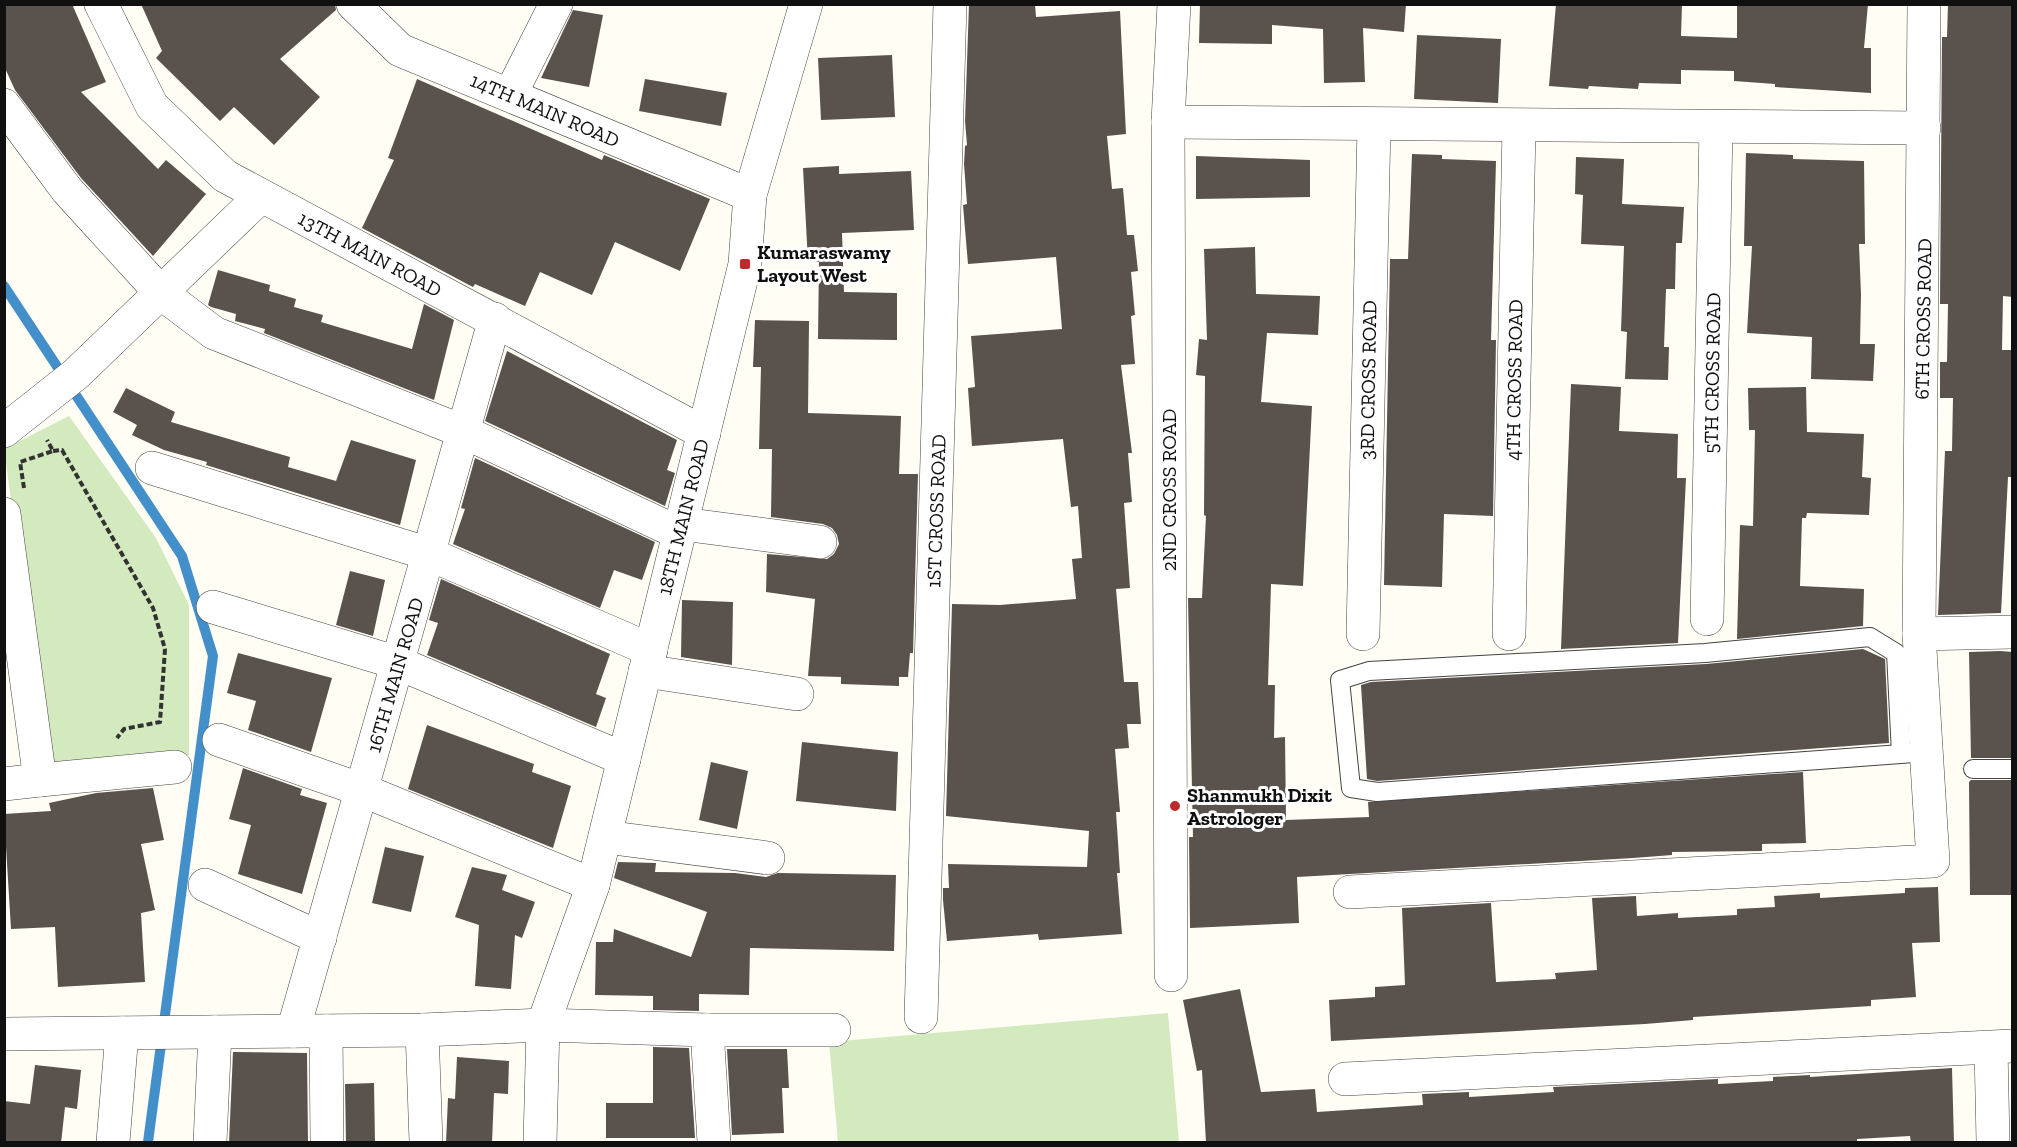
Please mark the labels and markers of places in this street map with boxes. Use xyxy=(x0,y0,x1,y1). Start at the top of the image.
place label: Kumaraswamy Layout West xyxy=(757,240,891,287)
marker: Kumaraswamy Layout West xyxy=(738,257,752,271)
place label: Shanmukh Dixit Astrologer xyxy=(1187,783,1333,830)
marker: Shanmukh Dixit Astrologer xyxy=(1168,799,1182,813)

